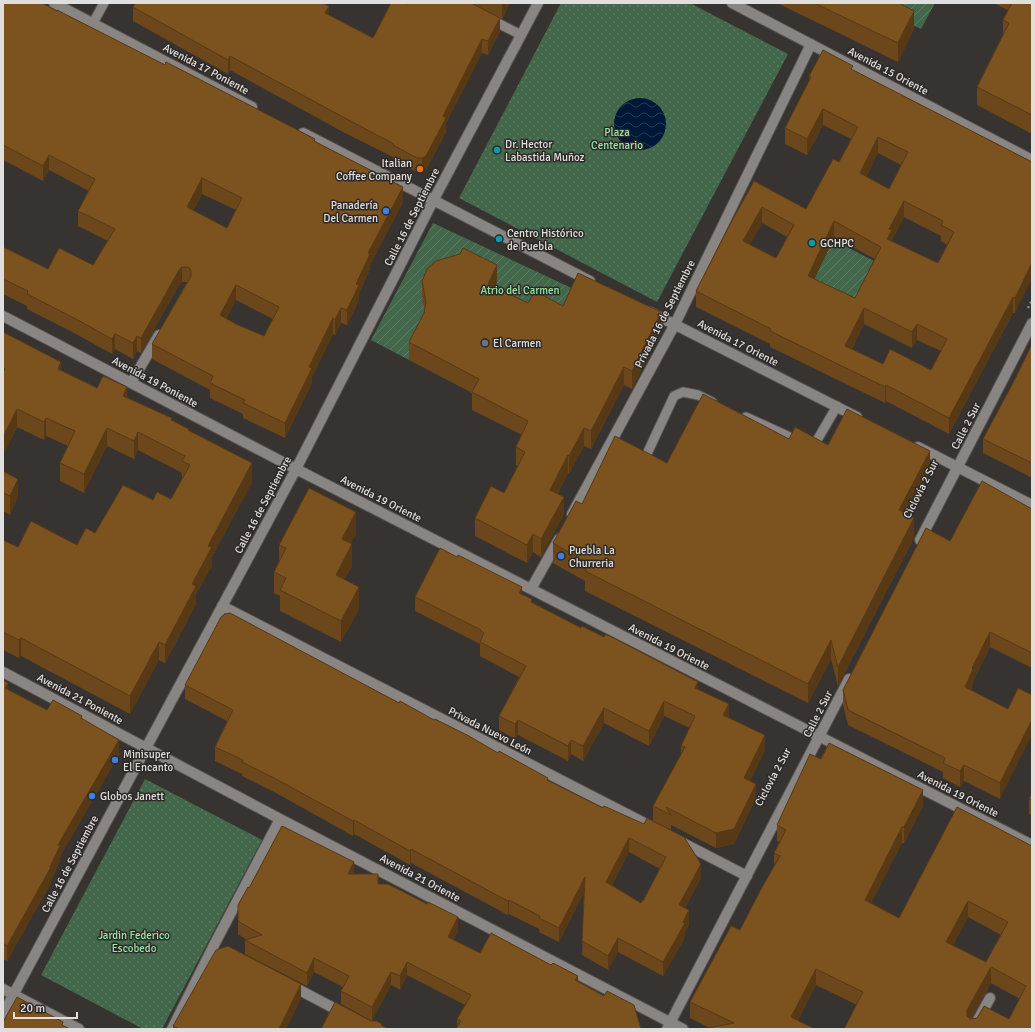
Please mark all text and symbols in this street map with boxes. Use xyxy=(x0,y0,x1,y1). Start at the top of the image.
street label: Avenida 17 Poniente xyxy=(161,41,251,97)
street label: Avenida 15 Oriente xyxy=(846,44,930,98)
park label: Plaza Centenario xyxy=(591,126,643,152)
place label: Dr. Hector Labastida Muñoz xyxy=(505,138,585,164)
marker: Dr. Hector Labastida Muñoz xyxy=(492,145,502,155)
place label: Italian Coffee Company xyxy=(336,157,413,183)
marker: Italian Coffee Company xyxy=(415,164,425,174)
street label: Calle 16 de Septiembre xyxy=(382,166,442,268)
place label: Panadería Del Carmen xyxy=(323,199,378,225)
marker: Panadería Del Carmen xyxy=(381,206,391,216)
place label: Centro Histórico de Puebla xyxy=(507,227,584,253)
marker: Centro Histórico de Puebla xyxy=(494,234,504,244)
place label: GCHPC xyxy=(820,237,854,250)
marker: GCHPC xyxy=(807,238,817,248)
street label: Privada 16 de Septiembre xyxy=(632,258,698,370)
park label: Atrio del Carmen xyxy=(480,284,560,297)
street label: Avenida 17 Oriente xyxy=(695,317,781,369)
place label: El Carmen xyxy=(493,337,541,350)
marker: El Carmen xyxy=(480,338,490,348)
street label: Avenida 19 Poniente xyxy=(110,354,200,410)
street label: Calle 2 Sur xyxy=(949,400,983,452)
street label: Calle 16 de Septiembre xyxy=(232,454,294,556)
street label: Ciclovía 2 Sur xyxy=(901,457,941,521)
street label: Avenida 19 Oriente xyxy=(338,473,424,525)
place label: Puebla La Churreria xyxy=(569,544,615,570)
marker: Puebla La Churreria xyxy=(556,551,566,561)
street label: Avenida 19 Oriente xyxy=(626,621,712,673)
street label: Avenida 21 Poniente xyxy=(35,671,125,727)
street label: Calle 2 Sur xyxy=(801,688,835,740)
street label: Privada Nuevo León xyxy=(446,704,534,758)
street label: Ciclovía 2 Sur xyxy=(752,746,794,808)
place label: Minisuper El Encanto xyxy=(123,748,174,774)
marker: Minisuper El Encanto xyxy=(110,755,120,765)
street label: Avenida 19 Oriente xyxy=(915,768,1001,820)
place label: Globos Janett xyxy=(100,790,164,803)
marker: Globos Janett xyxy=(87,791,97,801)
street label: Calle 16 de Septiembre xyxy=(39,813,101,915)
street label: Avenida 21 Oriente xyxy=(378,851,462,905)
park label: Jardin Federico Escobedo xyxy=(98,929,170,955)
scale bar xyxy=(14,994,77,1020)
text: 20 m xyxy=(20,1001,45,1016)

